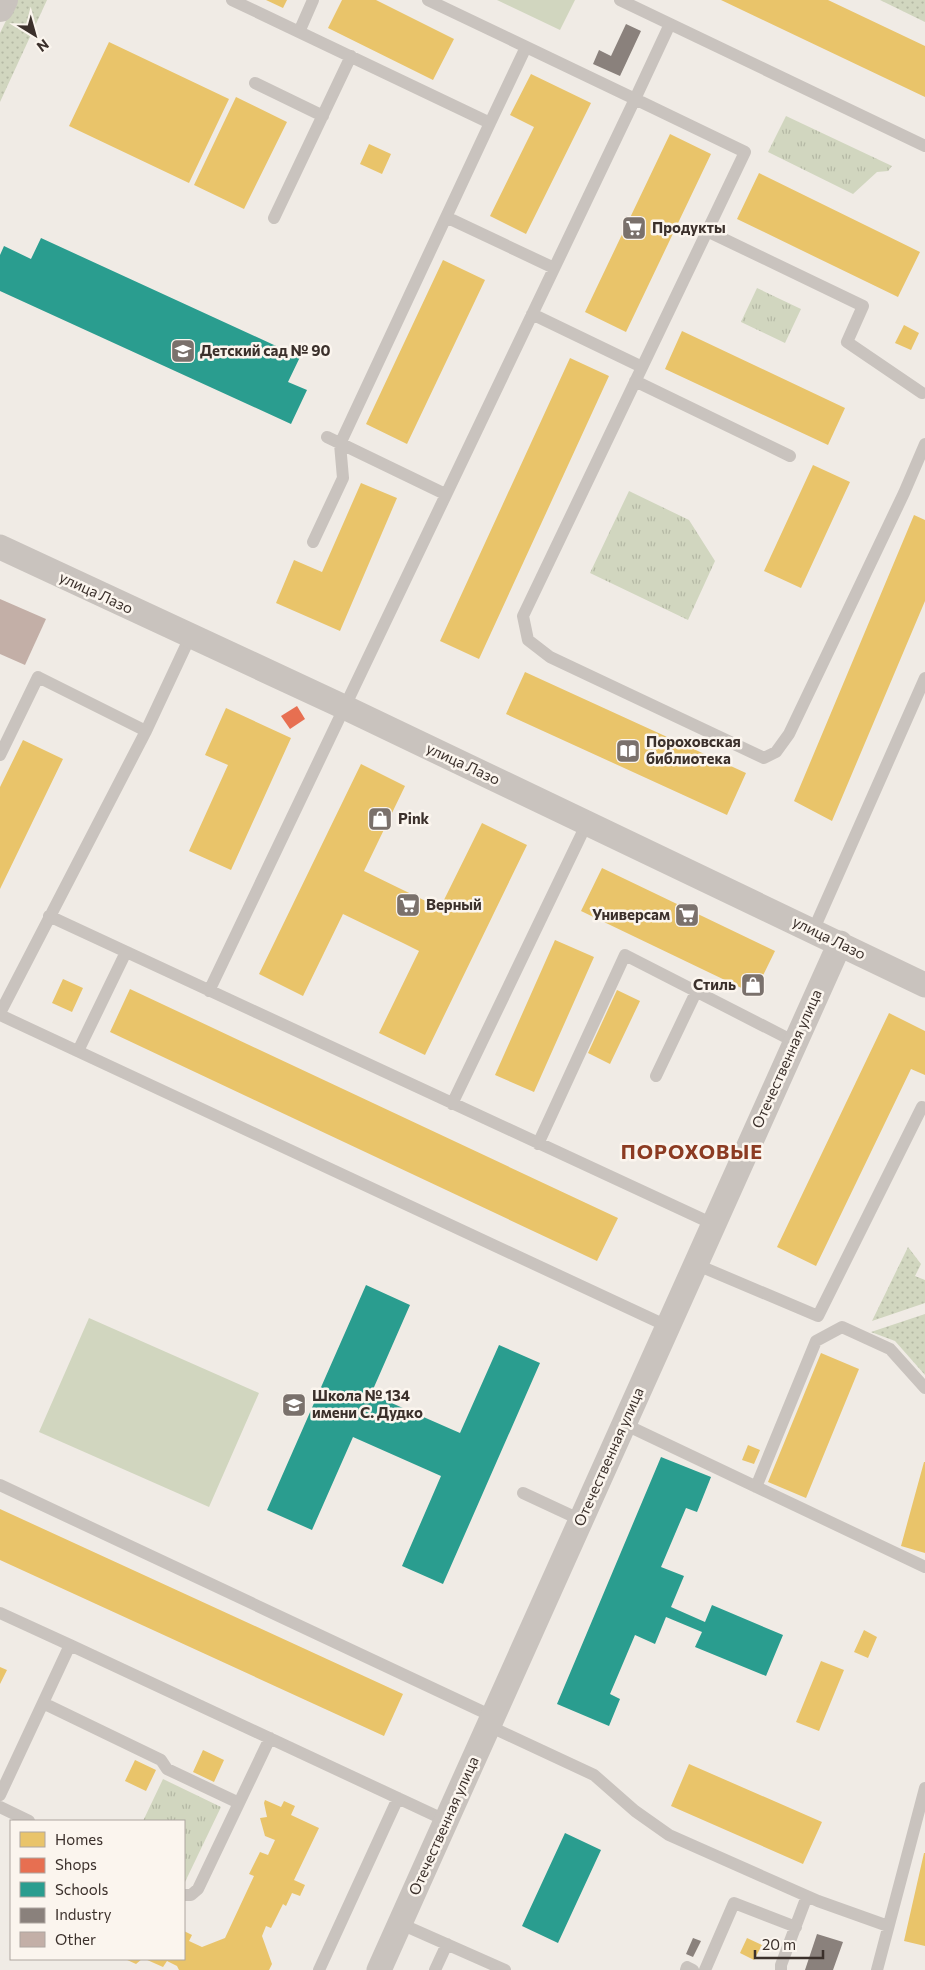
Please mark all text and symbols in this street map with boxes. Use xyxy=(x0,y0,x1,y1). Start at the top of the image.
north arrow xyxy=(10,10,60,60)
text: N xyxy=(34,36,52,56)
supermarket icon: Продукты xyxy=(621,215,647,241)
place label: Продукты xyxy=(652,218,726,236)
school or university icon: Детский сад № 90 xyxy=(170,338,196,364)
place label: Детский сад № 90 xyxy=(200,341,330,359)
street label: улица Лазо xyxy=(57,567,136,617)
place label: Пороховская библиотека xyxy=(646,732,741,767)
street label: улица Лазо xyxy=(424,738,503,788)
library icon: Пороховская библиотека xyxy=(615,738,641,764)
shop icon: Pink xyxy=(367,806,393,832)
place label: Pink xyxy=(398,809,430,827)
supermarket icon: Верный xyxy=(395,892,421,918)
place label: Верный xyxy=(426,895,482,913)
supermarket icon: Универсам xyxy=(674,902,700,928)
place label: Универсам xyxy=(592,905,670,923)
street label: улица Лазо xyxy=(790,912,869,963)
shop icon: Стиль xyxy=(740,972,766,998)
place label: Стиль xyxy=(693,975,736,993)
street label: Отечественная улица xyxy=(747,986,825,1131)
district label: ПОРОХОВЫЕ xyxy=(621,1139,763,1163)
street label: Отечественная улица xyxy=(569,1384,647,1529)
place label: Школа № 134 имени С. Дудко xyxy=(312,1386,423,1421)
school or university icon: Школа № 134 имени С. Дудко xyxy=(281,1392,307,1418)
street label: Отечественная улица xyxy=(404,1753,482,1898)
legend xyxy=(10,1820,185,1960)
text: Homes xyxy=(55,1830,103,1848)
text: Shops xyxy=(55,1855,97,1873)
text: Schools xyxy=(55,1880,109,1898)
text: Industry xyxy=(55,1905,112,1923)
scale bar xyxy=(755,1928,822,1960)
text: Other xyxy=(55,1930,96,1948)
text: 20 m xyxy=(762,1935,796,1953)

